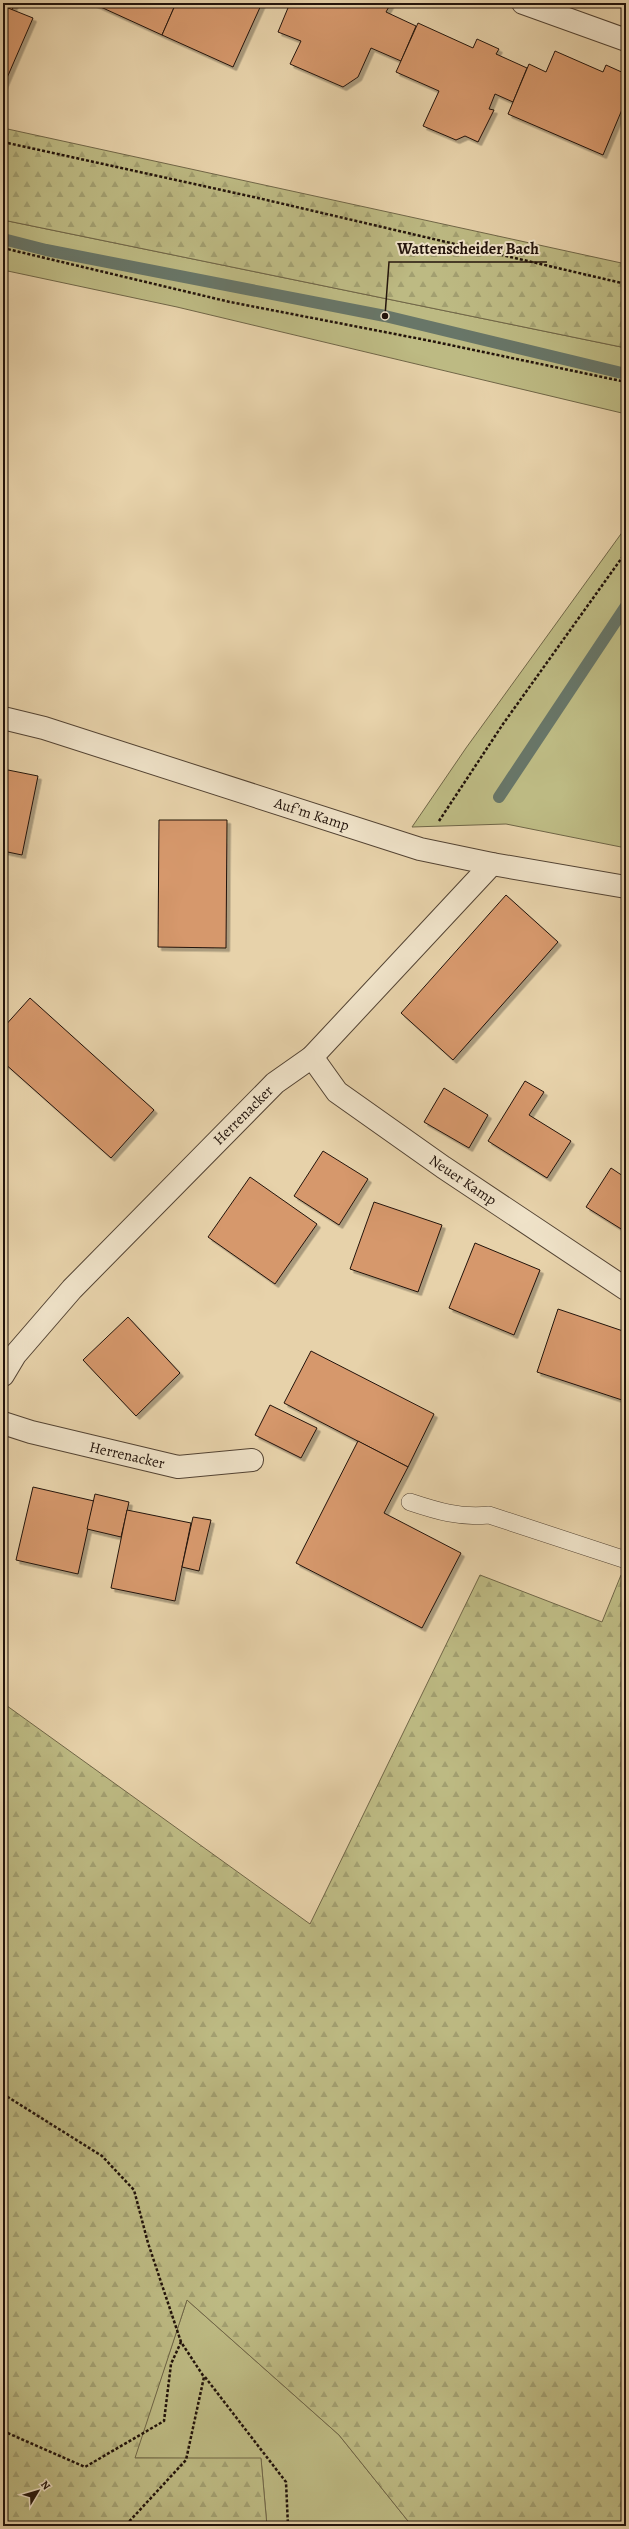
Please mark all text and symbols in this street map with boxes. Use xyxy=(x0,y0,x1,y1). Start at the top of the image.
callout: Wattenscheider Bach xyxy=(389,234,547,262)
text: Wattenscheider Bach xyxy=(396,238,539,260)
street label: Auf'm Kamp xyxy=(271,792,352,836)
street label: Herrenacker xyxy=(209,1081,277,1149)
street label: Neuer Kamp xyxy=(425,1150,501,1210)
street label: Herrenacker xyxy=(87,1437,167,1473)
north arrow xyxy=(18,2471,58,2511)
text: N xyxy=(37,2477,54,2493)

